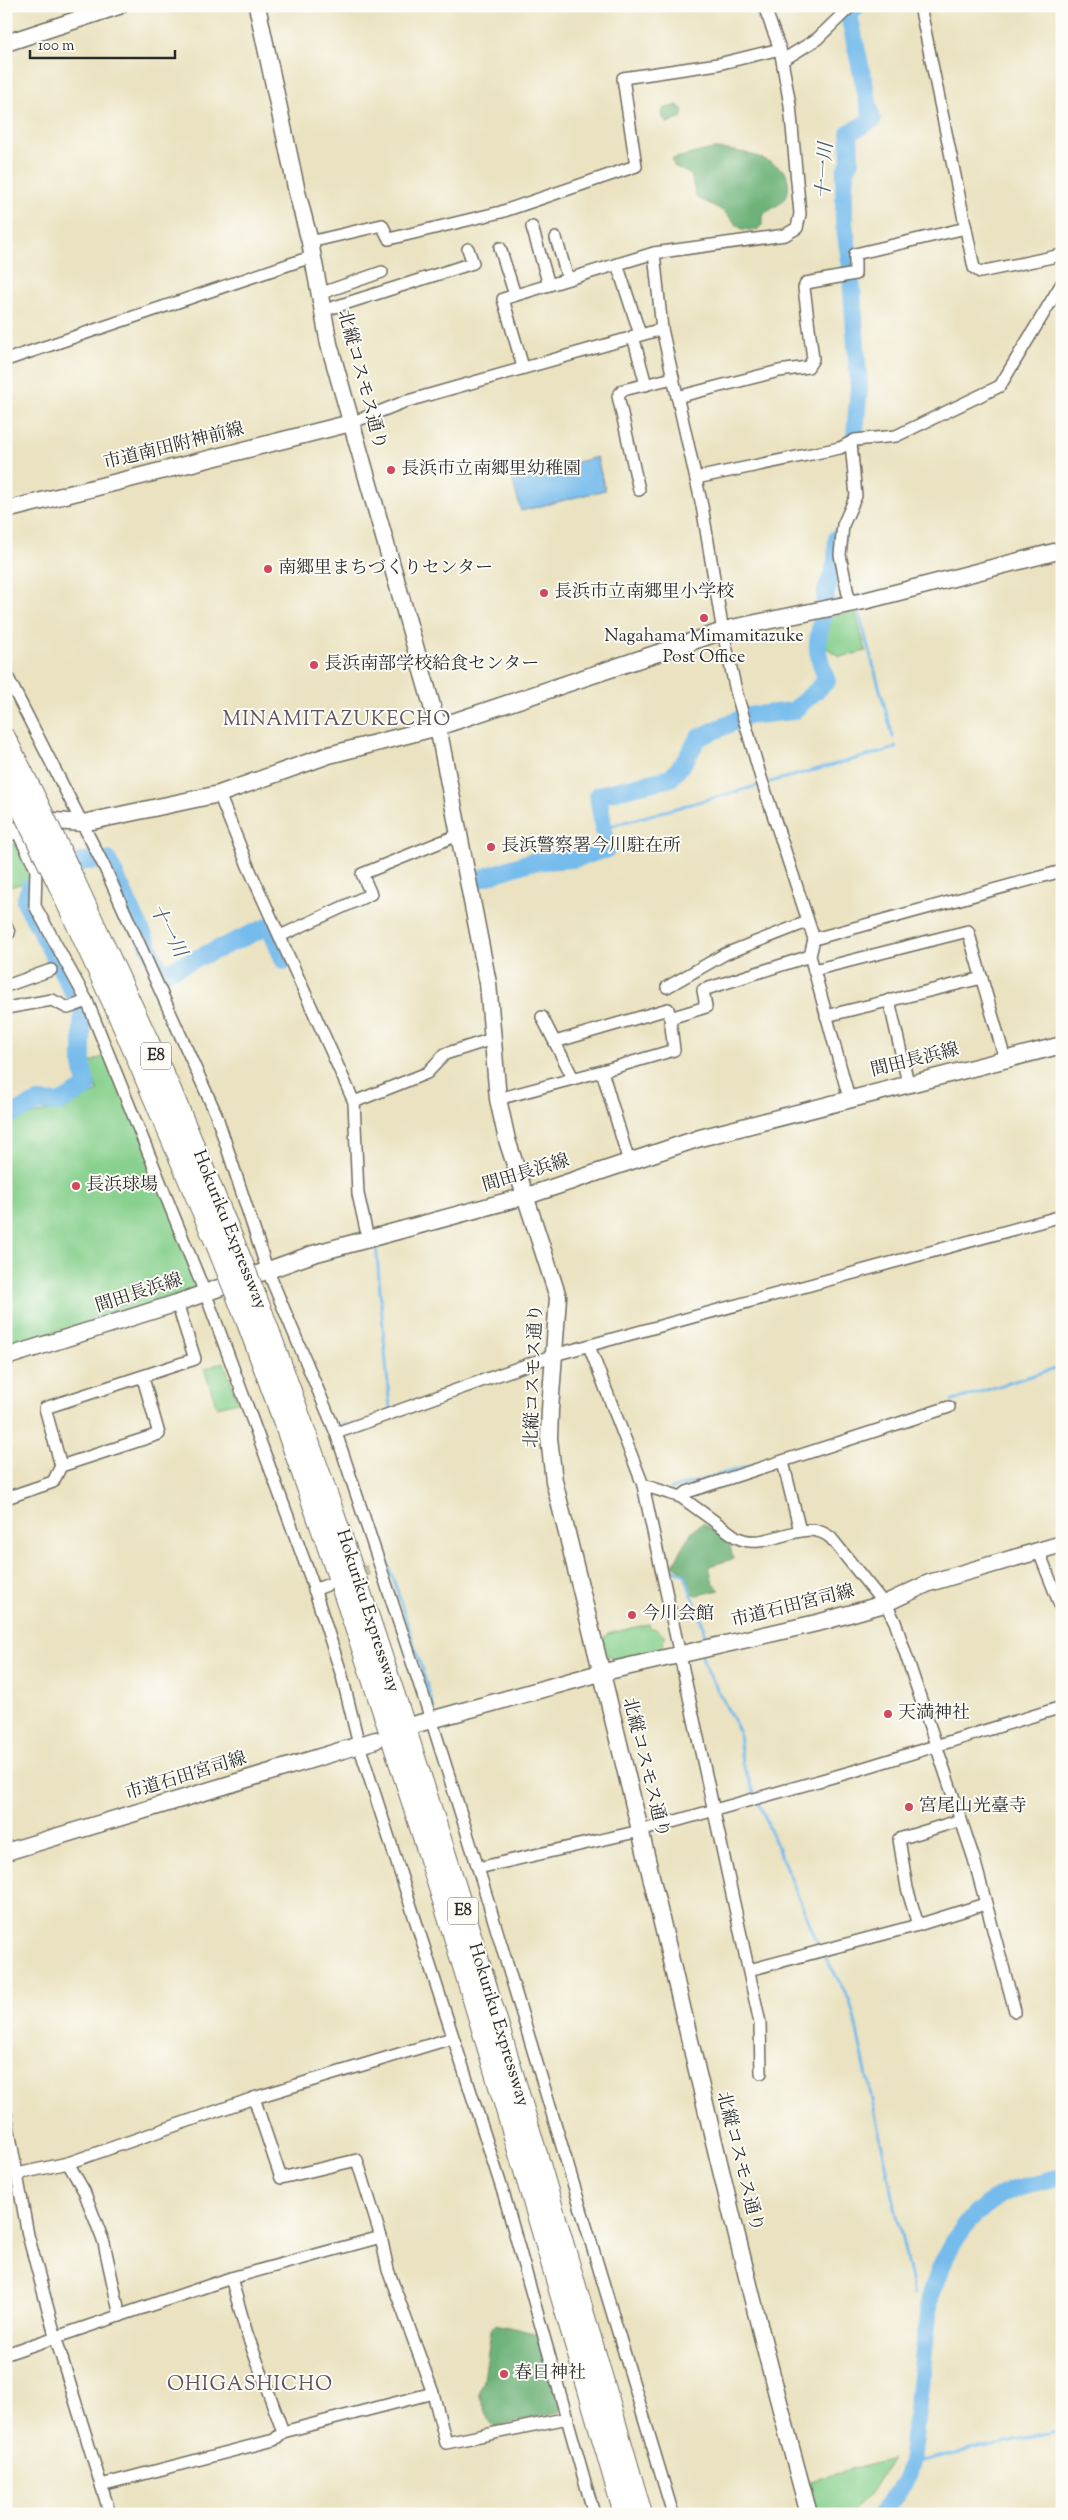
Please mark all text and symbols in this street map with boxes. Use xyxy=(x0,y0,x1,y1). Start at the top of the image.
scale bar xyxy=(30,28,175,60)
text: 100 m xyxy=(38,36,75,57)
water label: 十一川 xyxy=(811,140,841,200)
street label: 北縦コスモス通り xyxy=(330,307,392,453)
street label: 市道南田附神前線 xyxy=(101,417,247,477)
place label: 長浜市立南郷里幼稚園 xyxy=(401,457,581,483)
marker: 長浜市立南郷里幼稚園 xyxy=(385,464,397,476)
place label: 南郷里まちづくりセンター xyxy=(278,556,493,582)
marker: 南郷里まちづくりセンター xyxy=(262,563,274,575)
place label: 長浜市立南郷里小学校 xyxy=(554,580,734,606)
marker: 長浜市立南郷里小学校 xyxy=(538,587,550,599)
marker: Nagahama Mimamitazuke Post Office xyxy=(698,612,710,624)
place label: Nagahama Mimamitazuke Post Office xyxy=(604,624,804,671)
place label: 長浜南部学校給食センター xyxy=(324,652,539,678)
marker: 長浜南部学校給食センター xyxy=(308,659,320,671)
district label: MINAMITAZUKECHO xyxy=(223,706,451,735)
place label: 長浜警察署今川駐在所 xyxy=(501,834,681,860)
marker: 長浜警察署今川駐在所 xyxy=(485,841,497,853)
water label: 十一川 xyxy=(142,899,193,964)
street label: 間田長浜線 xyxy=(868,1037,962,1085)
road number: E8 xyxy=(141,1042,171,1070)
street label: Hokuriku Expressway xyxy=(185,1146,273,1314)
street label: 間田長浜線 xyxy=(479,1148,573,1200)
place label: 長浜球場 xyxy=(86,1173,158,1199)
marker: 長浜球場 xyxy=(70,1180,82,1192)
street label: 間田長浜線 xyxy=(92,1268,186,1320)
street label: 北縦コスモス通り xyxy=(519,1304,551,1448)
street label: Hokuriku Expressway xyxy=(328,1526,406,1696)
street label: 市道石田宮司線 xyxy=(729,1579,857,1635)
place label: 今川会館 xyxy=(642,1602,714,1628)
marker: 今川会館 xyxy=(626,1609,638,1621)
street label: 北縦コスモス通り xyxy=(615,1695,675,1841)
place label: 天満神社 xyxy=(898,1701,970,1727)
marker: 天満神社 xyxy=(882,1708,894,1720)
street label: 市道石田宮司線 xyxy=(122,1746,250,1808)
place label: 宮尾山光臺寺 xyxy=(919,1794,1027,1820)
marker: 宮尾山光臺寺 xyxy=(903,1801,915,1813)
road number: E8 xyxy=(448,1898,478,1924)
street label: Hokuriku Expressway xyxy=(461,1940,535,2110)
street label: 北縦コスモス通り xyxy=(709,2089,769,2235)
place label: 春日神社 xyxy=(514,2361,586,2387)
marker: 春日神社 xyxy=(498,2368,510,2380)
district label: OHIGASHICHO xyxy=(167,2371,333,2400)

